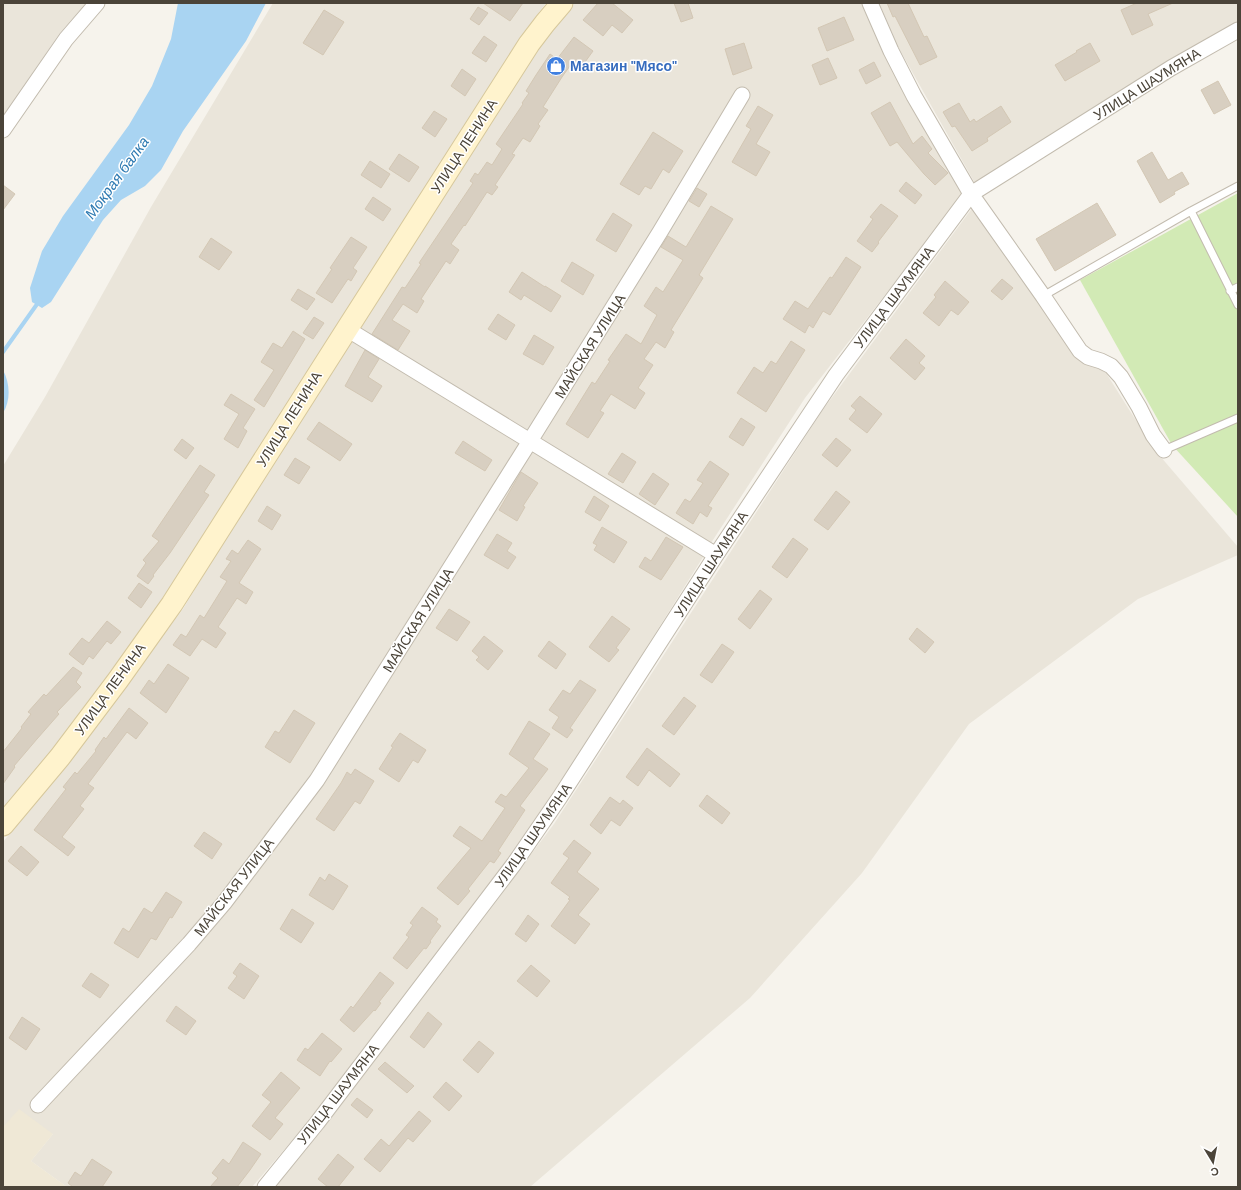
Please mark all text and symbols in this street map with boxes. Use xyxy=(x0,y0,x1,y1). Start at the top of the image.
street label: УЛИЦА ШАУМЯНА xyxy=(1090,43,1204,124)
shop icon: Магазин "Мясо" xyxy=(545,55,567,77)
place label: Магазин "Мясо" xyxy=(570,57,677,75)
street label: УЛИЦА ЛЕНИНА xyxy=(427,95,502,197)
water label: Мокрая балка xyxy=(80,133,154,223)
street label: УЛИЦА ШАУМЯНА xyxy=(850,242,939,351)
street label: МАЙСКАЯ УЛИЦА xyxy=(551,290,630,402)
street label: УЛИЦА ЛЕНИНА xyxy=(252,367,326,470)
street label: УЛИЦА ШАУМЯНА xyxy=(670,507,752,620)
street label: МАЙСКАЯ УЛИЦА xyxy=(379,564,458,676)
street label: УЛИЦА ЛЕНИНА xyxy=(71,639,150,738)
street label: УЛИЦА ШАУМЯНА xyxy=(490,779,576,890)
street label: МАЙСКАЯ УЛИЦА xyxy=(190,834,278,940)
street label: УЛИЦА ШАУМЯНА xyxy=(293,1040,383,1148)
north arrow xyxy=(1193,1142,1233,1182)
text: С xyxy=(1210,1164,1220,1179)

